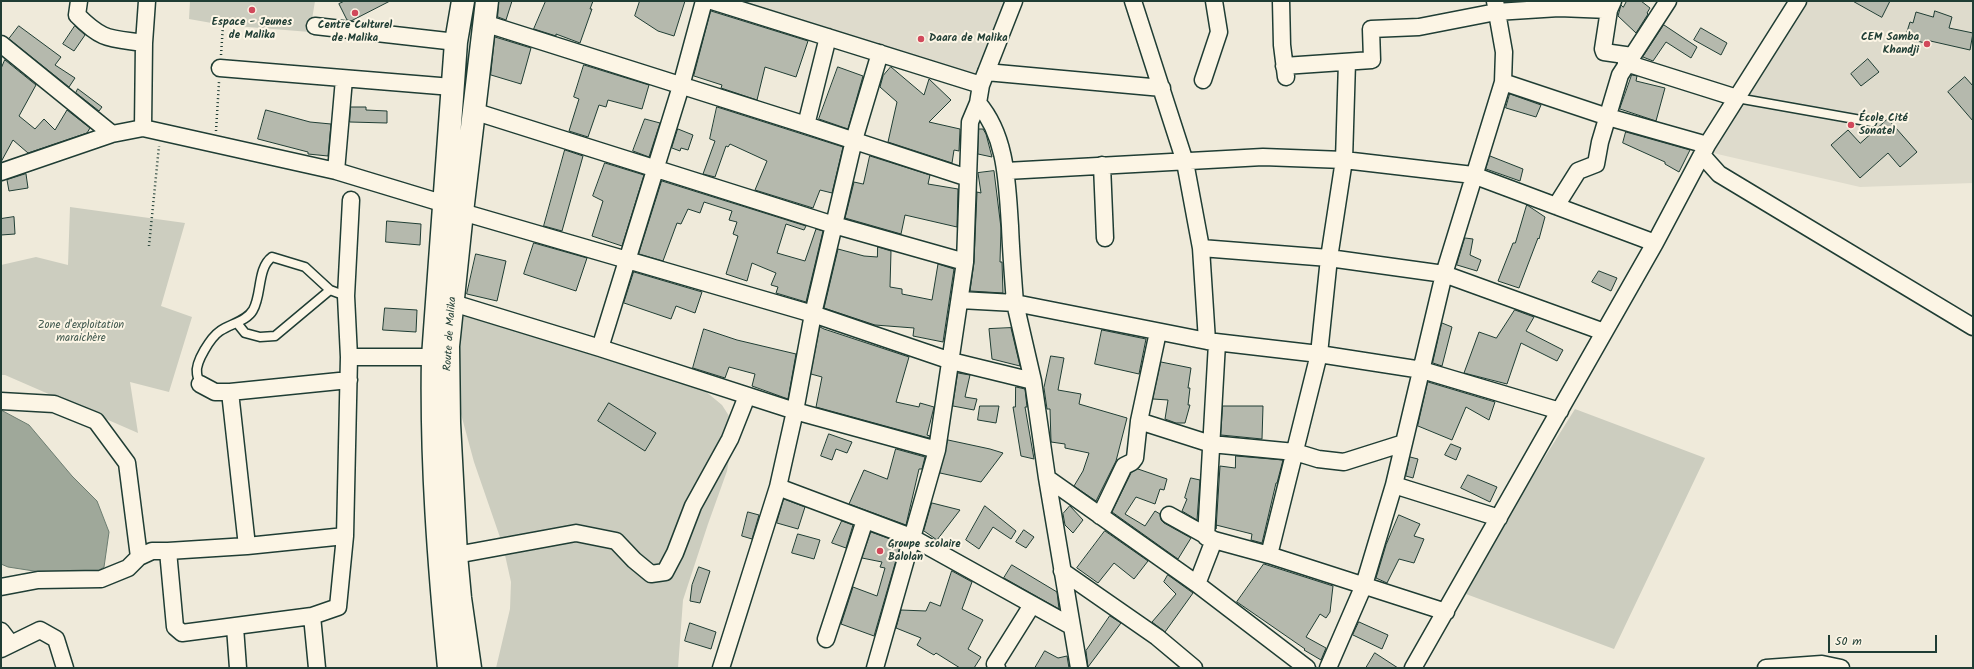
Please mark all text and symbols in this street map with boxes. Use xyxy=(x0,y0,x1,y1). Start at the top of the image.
marker: Espace - Jeunes de Malika xyxy=(247,5,257,15)
marker: Centre Culturel de Malika xyxy=(350,8,360,18)
place label: Espace - Jeunes de Malika xyxy=(212,16,292,42)
place label: Centre Culturel de Malika xyxy=(318,19,392,45)
place label: CEM Samba Khandji xyxy=(1861,31,1919,57)
place label: Daara de Malika xyxy=(929,32,1008,46)
marker: Daara de Malika xyxy=(916,34,926,44)
marker: CEM Samba Khandji xyxy=(1922,39,1932,49)
place label: École Cité Sonatel xyxy=(1859,112,1908,138)
marker: École Cité Sonatel xyxy=(1846,120,1856,130)
street label: Route de Malika xyxy=(442,296,460,372)
park label: Zone d'exploitation maraichère xyxy=(38,319,124,345)
place label: Groupe scolaire Balolan xyxy=(888,538,961,564)
marker: Groupe scolaire Balolan xyxy=(875,546,885,556)
scale bar xyxy=(1830,627,1939,653)
text: 50 m xyxy=(1835,632,1862,651)

